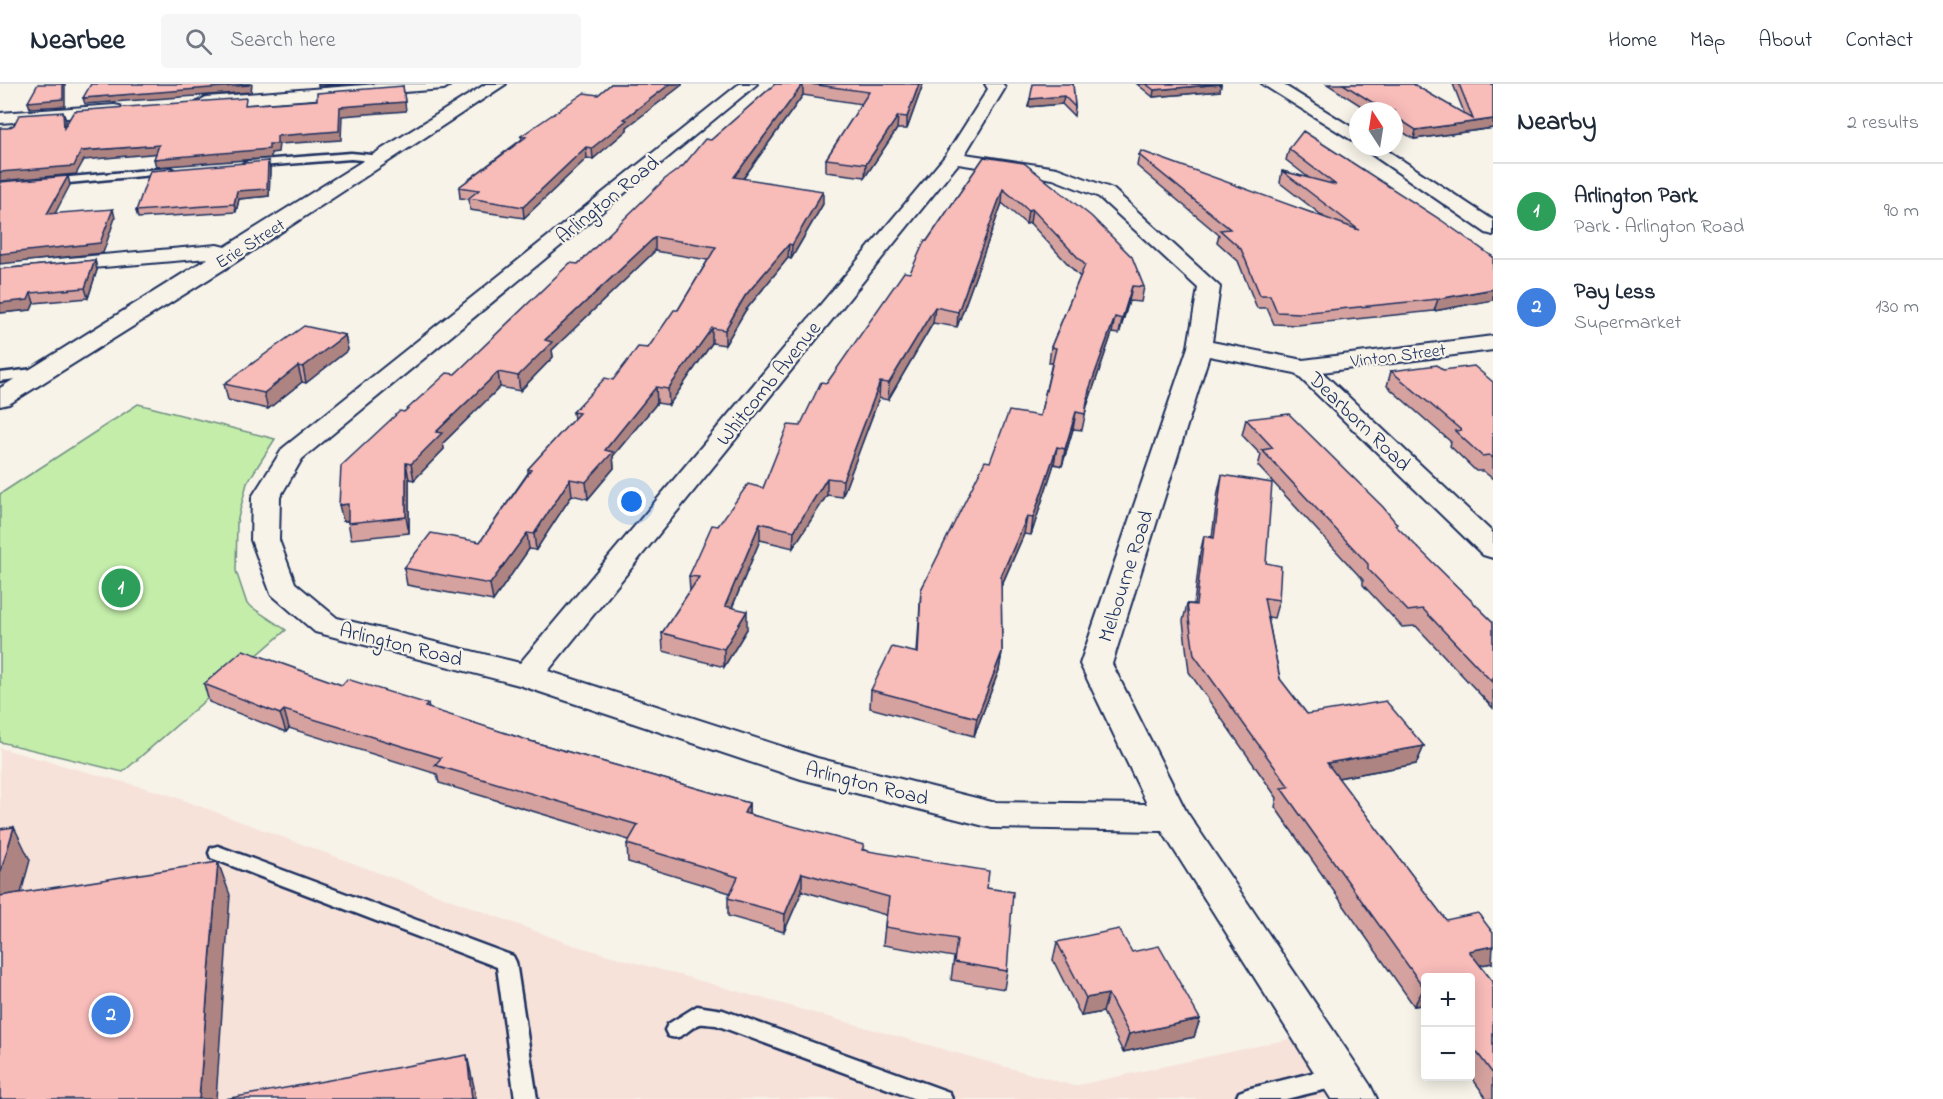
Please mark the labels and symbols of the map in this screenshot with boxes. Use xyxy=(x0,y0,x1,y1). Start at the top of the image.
north arrow xyxy=(1349,102,1403,156)
street label: Arlington Road xyxy=(550,149,668,253)
street label: Erie Street xyxy=(211,213,291,276)
street label: Whitcomb Avenue xyxy=(710,315,830,453)
street label: Vinton Street xyxy=(1348,338,1447,376)
street label: Dearborn Road xyxy=(1300,365,1417,479)
your location xyxy=(617,487,646,516)
street label: Melbourne Road xyxy=(1091,507,1162,646)
pin: 1 xyxy=(102,566,140,610)
street label: Arlington Road xyxy=(335,616,465,678)
street label: Arlington Road xyxy=(801,755,931,817)
pin: 2 xyxy=(92,992,130,1038)

